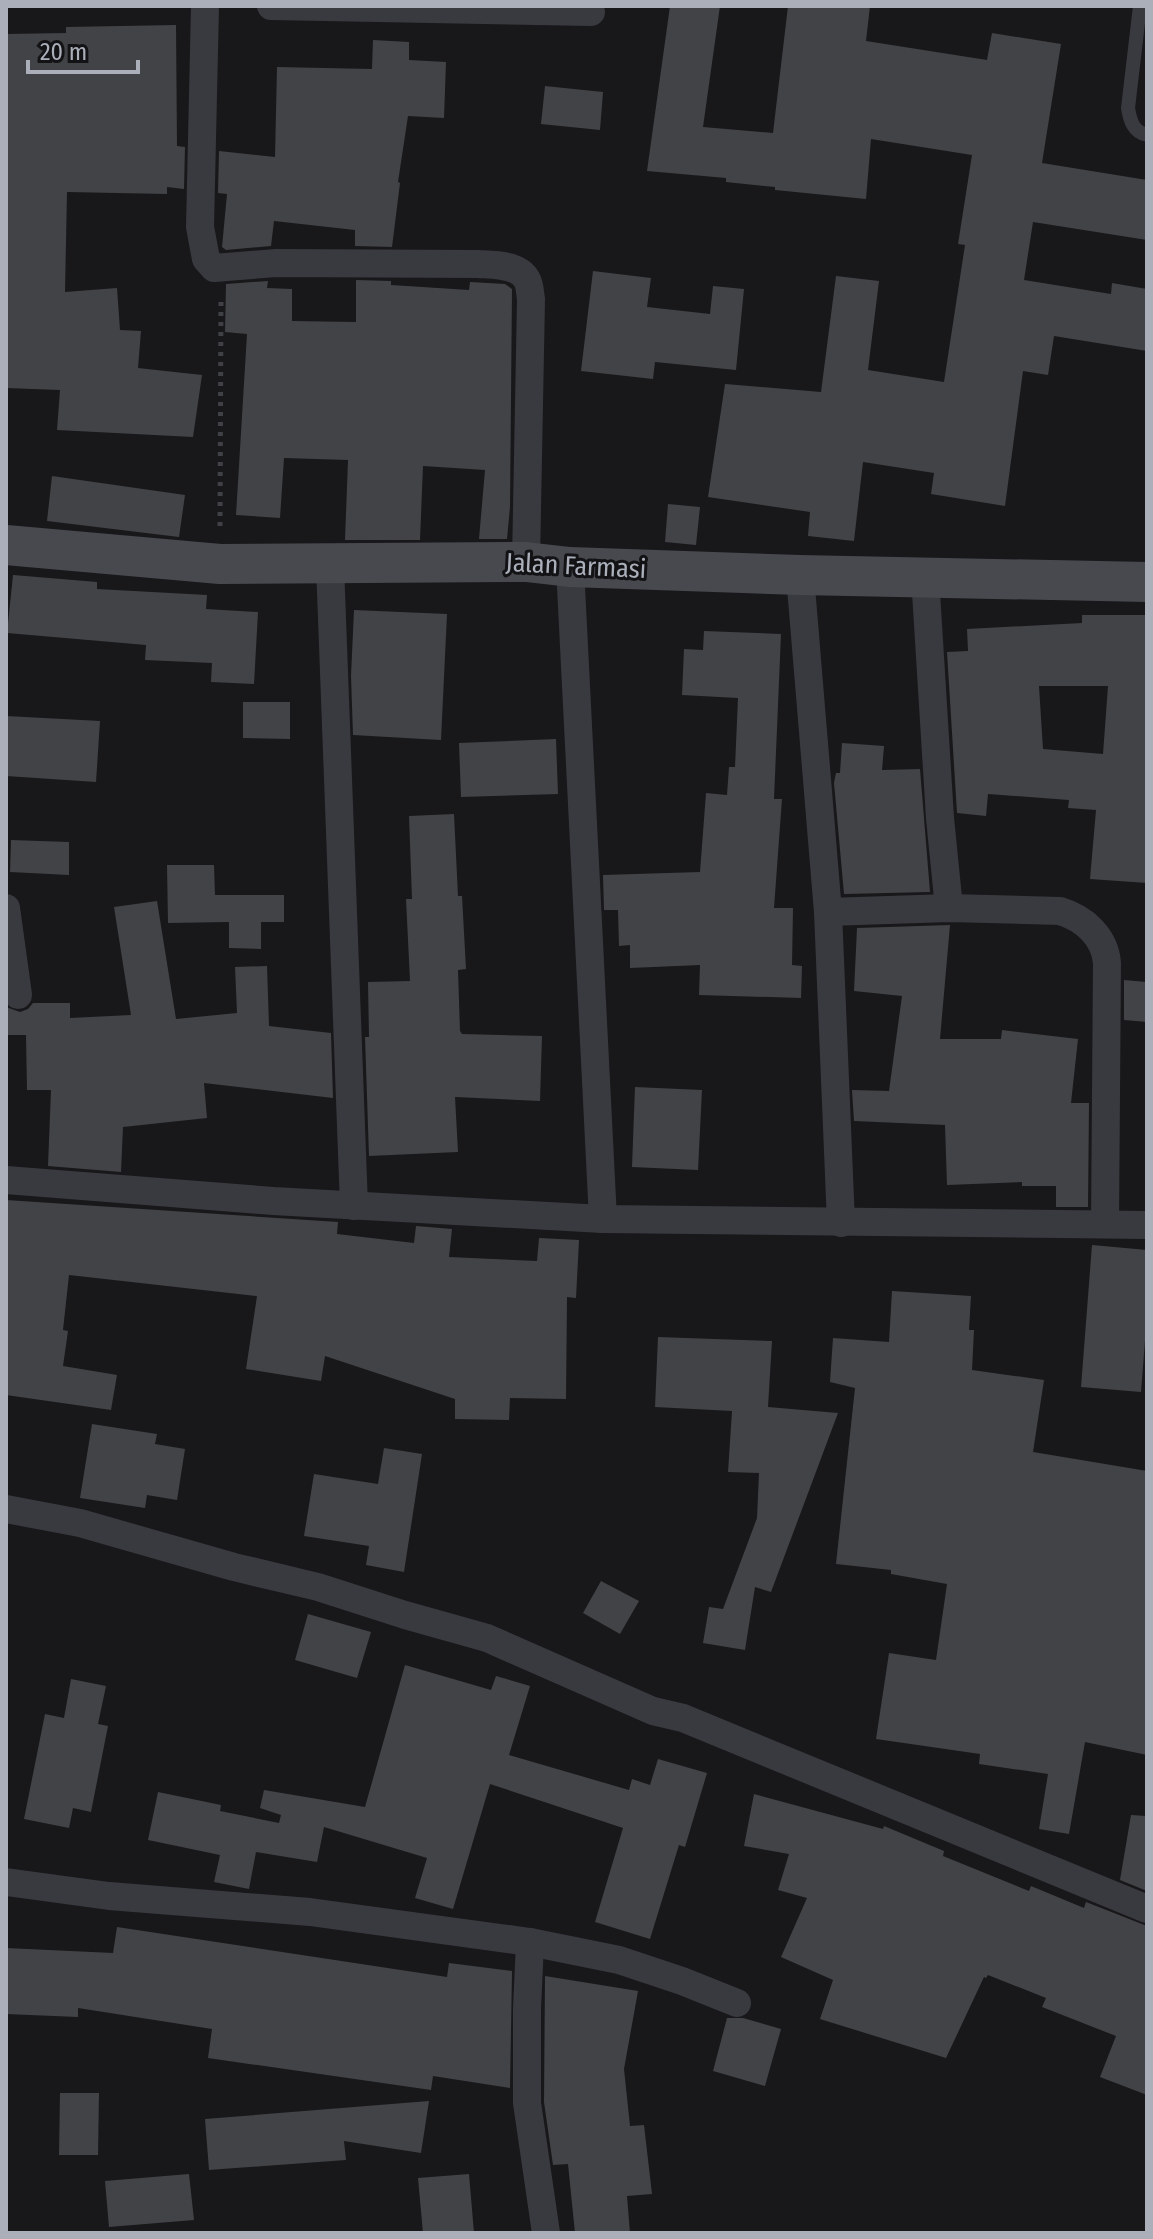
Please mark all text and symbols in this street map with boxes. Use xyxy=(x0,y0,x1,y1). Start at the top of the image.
scale bar xyxy=(28,24,138,74)
text: 20 m xyxy=(40,38,87,66)
street label: Jalan Farmasi xyxy=(505,547,647,585)

